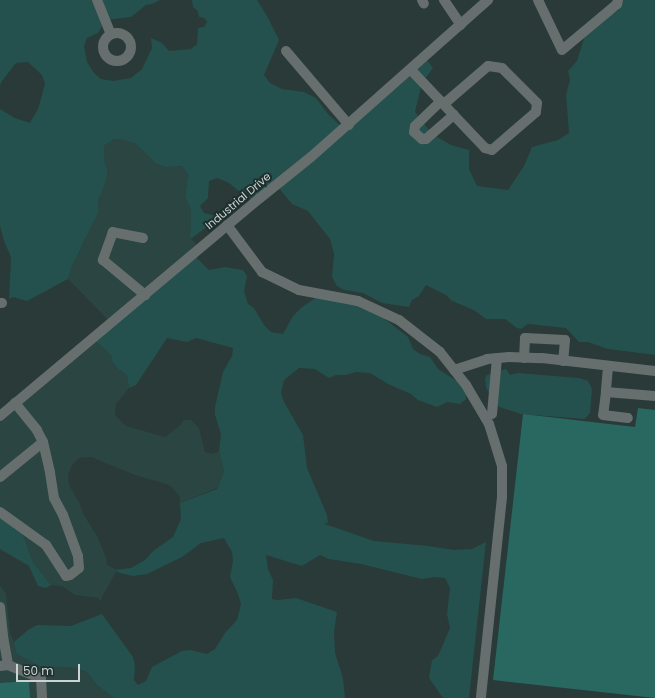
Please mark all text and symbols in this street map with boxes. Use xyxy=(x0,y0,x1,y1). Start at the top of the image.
street label: Industrial Drive xyxy=(203,170,273,232)
scale bar xyxy=(18,656,82,682)
text: 50 m xyxy=(23,662,54,679)

